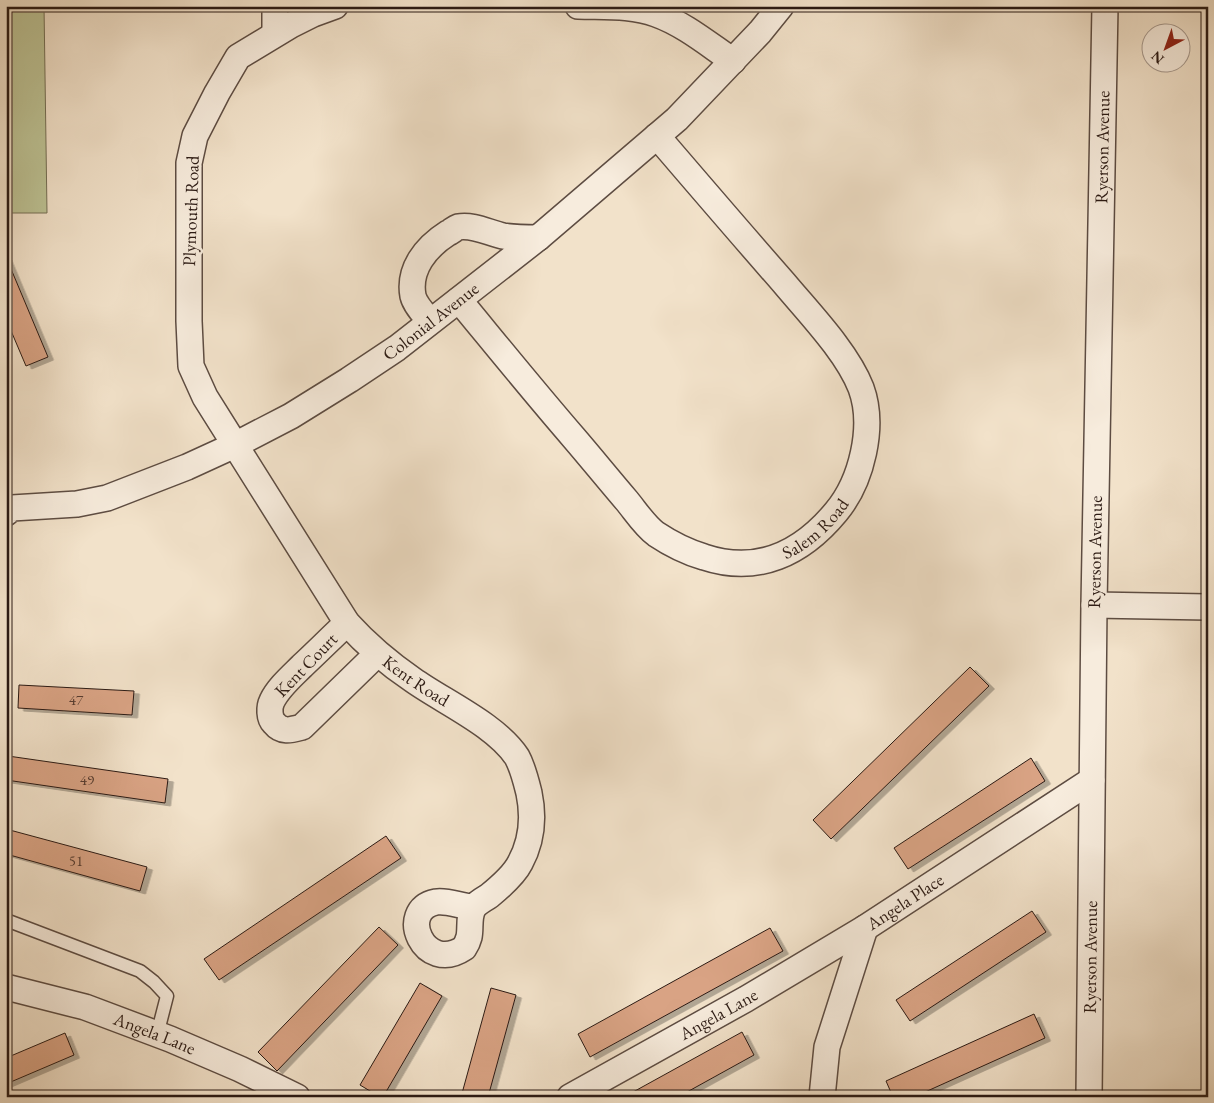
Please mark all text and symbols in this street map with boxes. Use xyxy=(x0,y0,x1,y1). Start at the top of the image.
north arrow xyxy=(1142,22,1192,72)
text: N xyxy=(1147,47,1168,68)
street label: Ryerson Avenue xyxy=(1089,90,1114,204)
street label: Plymouth Road xyxy=(177,154,204,267)
street label: Colonial Avenue xyxy=(378,277,483,365)
street label: Salem Road xyxy=(778,493,854,564)
street label: Ryerson Avenue xyxy=(1082,495,1107,609)
street label: Kent Court xyxy=(269,627,342,702)
street label: Kent Road xyxy=(378,650,455,712)
house number: 47 xyxy=(69,690,84,709)
house number: 49 xyxy=(80,770,94,789)
house number: 51 xyxy=(69,851,83,870)
street label: Angela Place xyxy=(861,868,948,935)
street label: Ryerson Avenue xyxy=(1078,900,1102,1014)
street label: Angela Lane xyxy=(674,983,762,1045)
street label: Angela Lane xyxy=(110,1006,199,1060)

